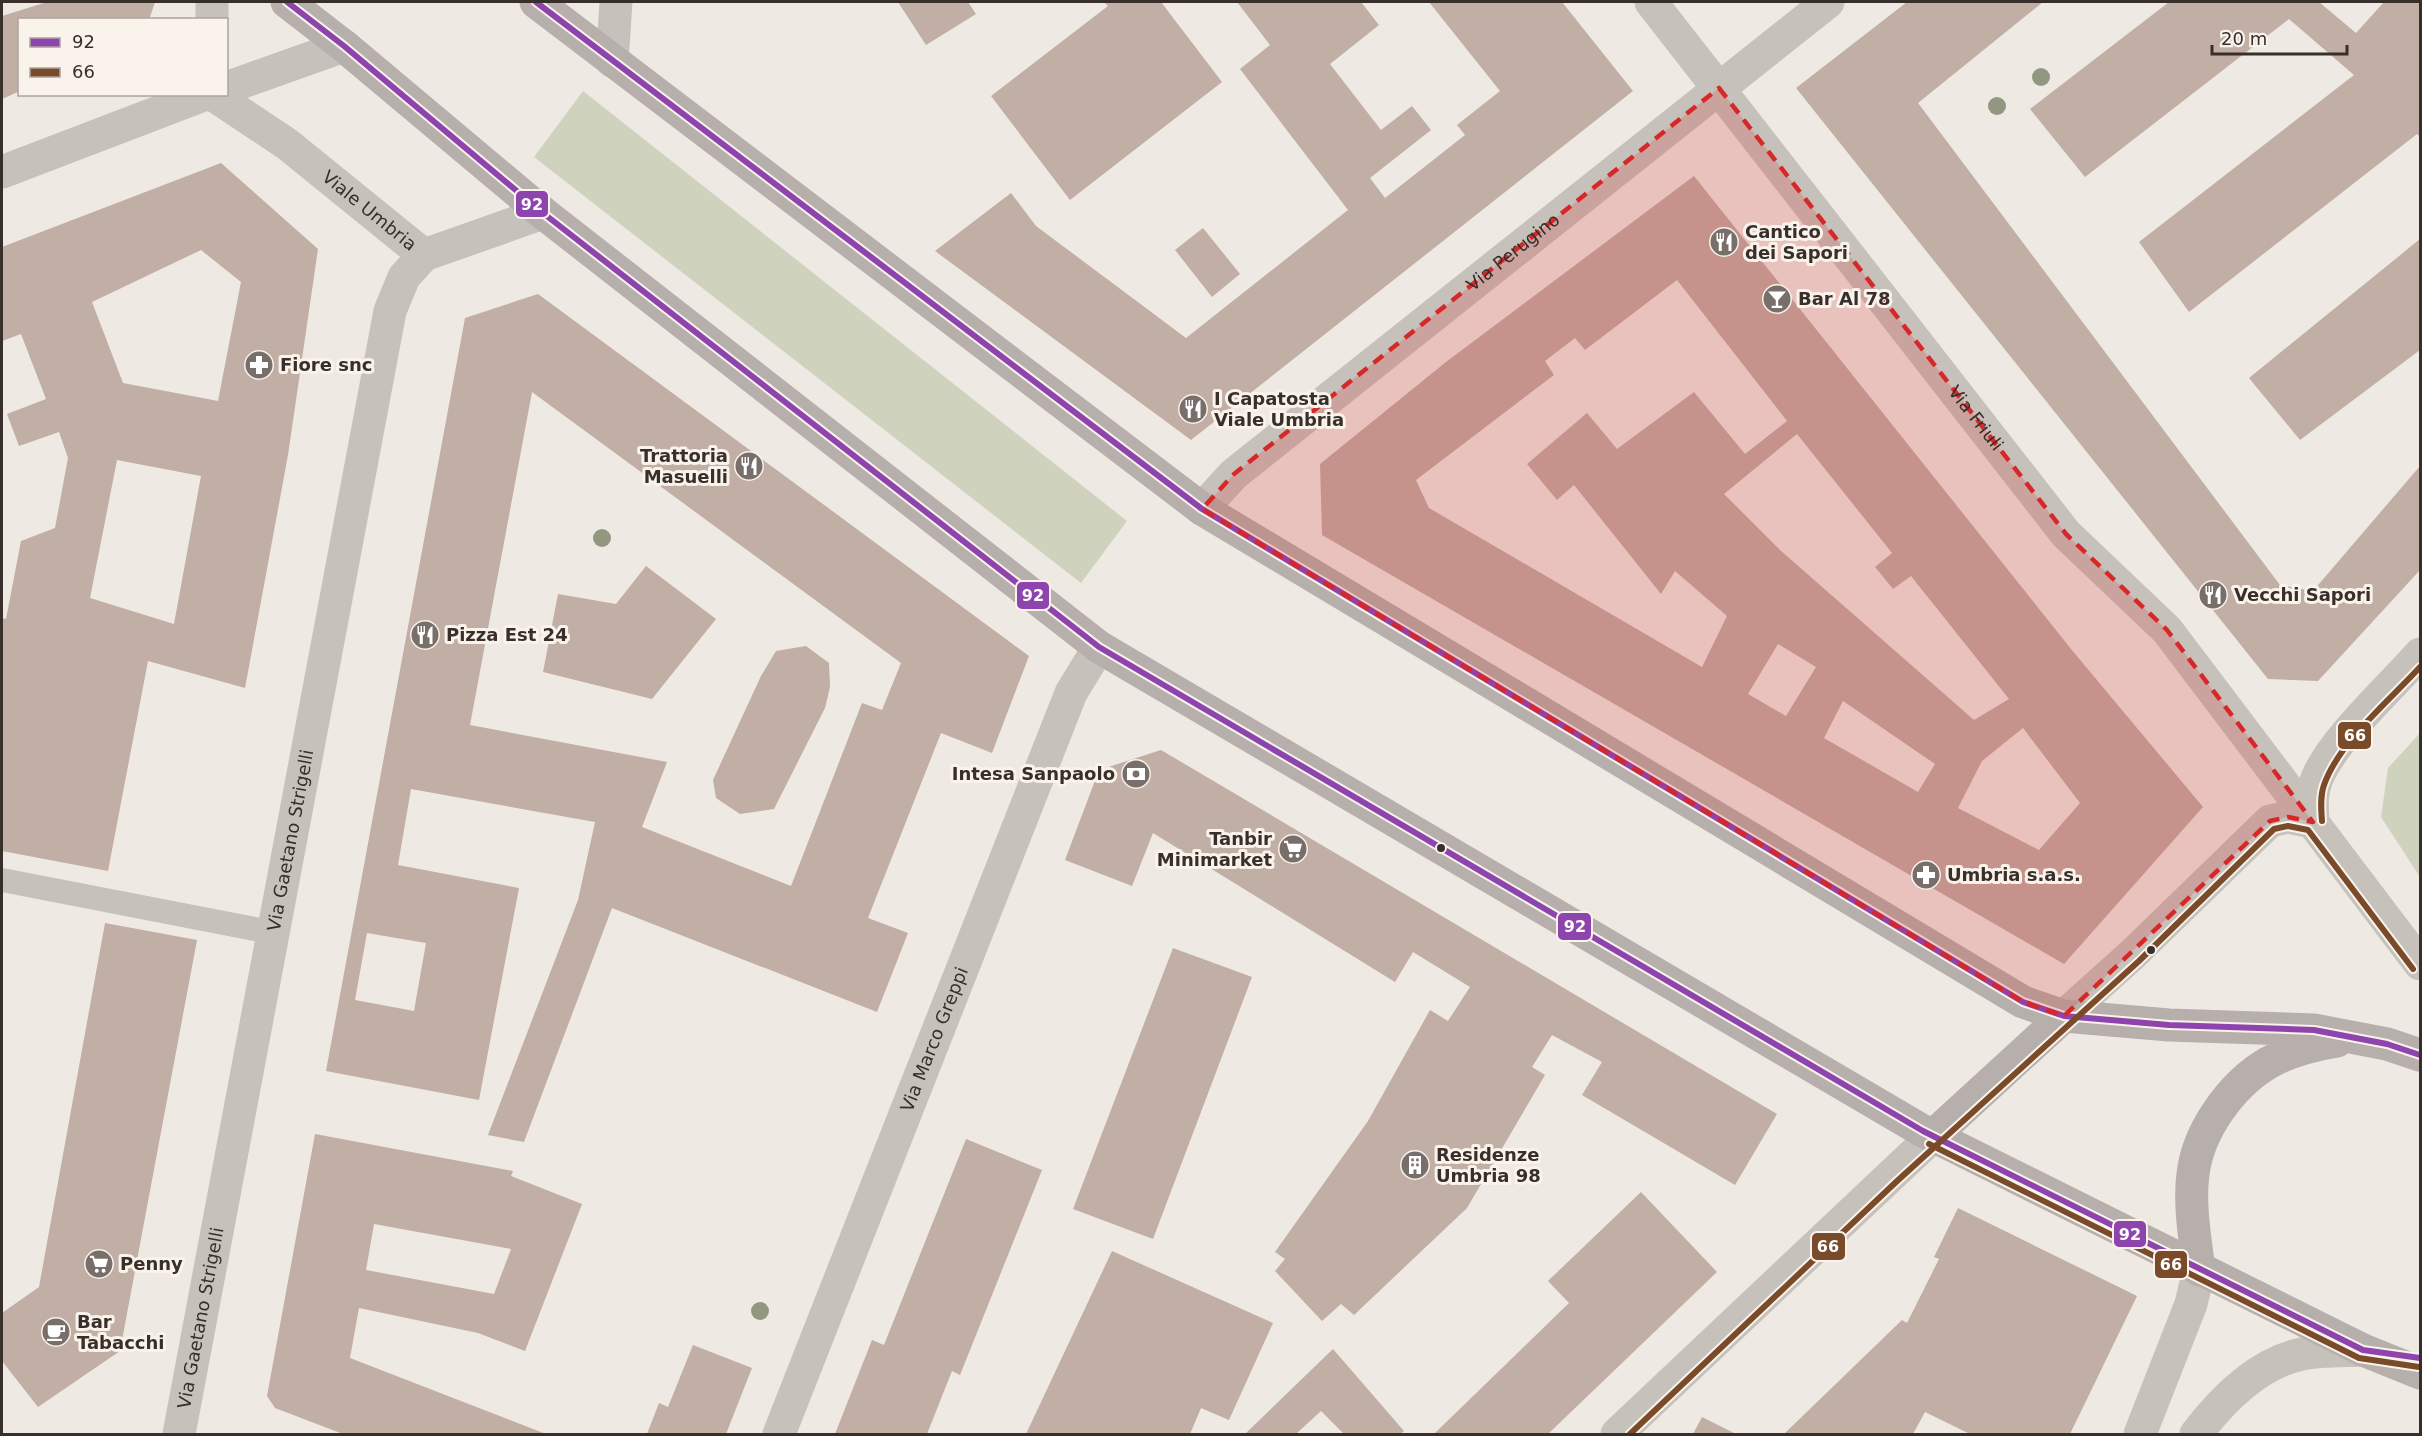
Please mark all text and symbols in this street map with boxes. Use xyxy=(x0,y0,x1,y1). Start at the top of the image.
legend xyxy=(18,18,228,96)
scale bar xyxy=(2212,18,2347,56)
text: 20 m xyxy=(2221,28,2267,49)
text: 92 xyxy=(72,31,95,52)
text: 66 xyxy=(72,61,95,82)
street label: Viale Umbria xyxy=(318,166,421,255)
line badge: 92 xyxy=(515,190,549,218)
text: 92 xyxy=(521,195,543,214)
street label: Via Perugino xyxy=(1462,208,1564,295)
place label: Cantico dei Sapori xyxy=(1745,221,1848,263)
restaurant icon: Cantico dei Sapori xyxy=(1708,226,1740,258)
bar icon: Bar Al 78 xyxy=(1761,283,1793,315)
place label: Bar Al 78 xyxy=(1798,288,1890,309)
pharmacy icon: Fiore snc xyxy=(243,349,275,381)
place label: Fiore snc xyxy=(280,354,372,375)
street label: Via Friuli xyxy=(1944,381,2008,455)
place label: I Capatosta Viale Umbria xyxy=(1214,388,1344,430)
restaurant icon: I Capatosta Viale Umbria xyxy=(1177,393,1209,425)
place label: Trattoria Masuelli xyxy=(640,445,728,487)
restaurant icon: Trattoria Masuelli xyxy=(733,450,765,482)
restaurant icon: Vecchi Sapori xyxy=(2197,579,2229,611)
line badge: 92 xyxy=(1016,581,1050,610)
place label: Vecchi Sapori xyxy=(2234,584,2371,605)
text: 92 xyxy=(1022,586,1044,605)
restaurant icon: Pizza Est 24 xyxy=(409,619,441,651)
place label: Pizza Est 24 xyxy=(446,624,568,645)
line badge: 66 xyxy=(2337,721,2372,750)
text: 66 xyxy=(2344,726,2366,745)
street label: Via Gaetano Strigelli xyxy=(263,748,317,933)
bank icon: Intesa Sanpaolo xyxy=(1120,758,1152,790)
place label: Intesa Sanpaolo xyxy=(952,763,1115,784)
place label: Tanbir Minimarket xyxy=(1157,828,1272,870)
supermarket icon: Tanbir Minimarket xyxy=(1277,833,1309,865)
unlabelled marker xyxy=(1435,842,1447,854)
pharmacy icon: Umbria s.a.s. xyxy=(1910,859,1942,891)
place label: Umbria s.a.s. xyxy=(1947,864,2081,885)
line badge: 92 xyxy=(1557,912,1592,941)
text: 92 xyxy=(1564,917,1586,936)
unlabelled marker xyxy=(2145,944,2157,956)
street label: Via Marco Greppi xyxy=(896,964,972,1115)
place label: Residenze Umbria 98 xyxy=(1436,1144,1541,1186)
building icon: Residenze Umbria 98 xyxy=(1399,1149,1431,1181)
line badge: 92 xyxy=(2113,1220,2147,1248)
street label: Via Gaetano Strigelli xyxy=(173,1225,228,1411)
text: 92 xyxy=(2119,1225,2141,1244)
line badge: 66 xyxy=(1811,1232,1846,1261)
text: 66 xyxy=(1817,1237,1839,1256)
supermarket icon: Penny xyxy=(83,1248,115,1280)
line badge: 66 xyxy=(2154,1250,2188,1279)
place label: Penny xyxy=(120,1253,183,1274)
text: 66 xyxy=(2160,1255,2182,1274)
place label: Bar Tabacchi xyxy=(77,1311,164,1353)
cafe icon: Bar Tabacchi xyxy=(40,1316,72,1348)

